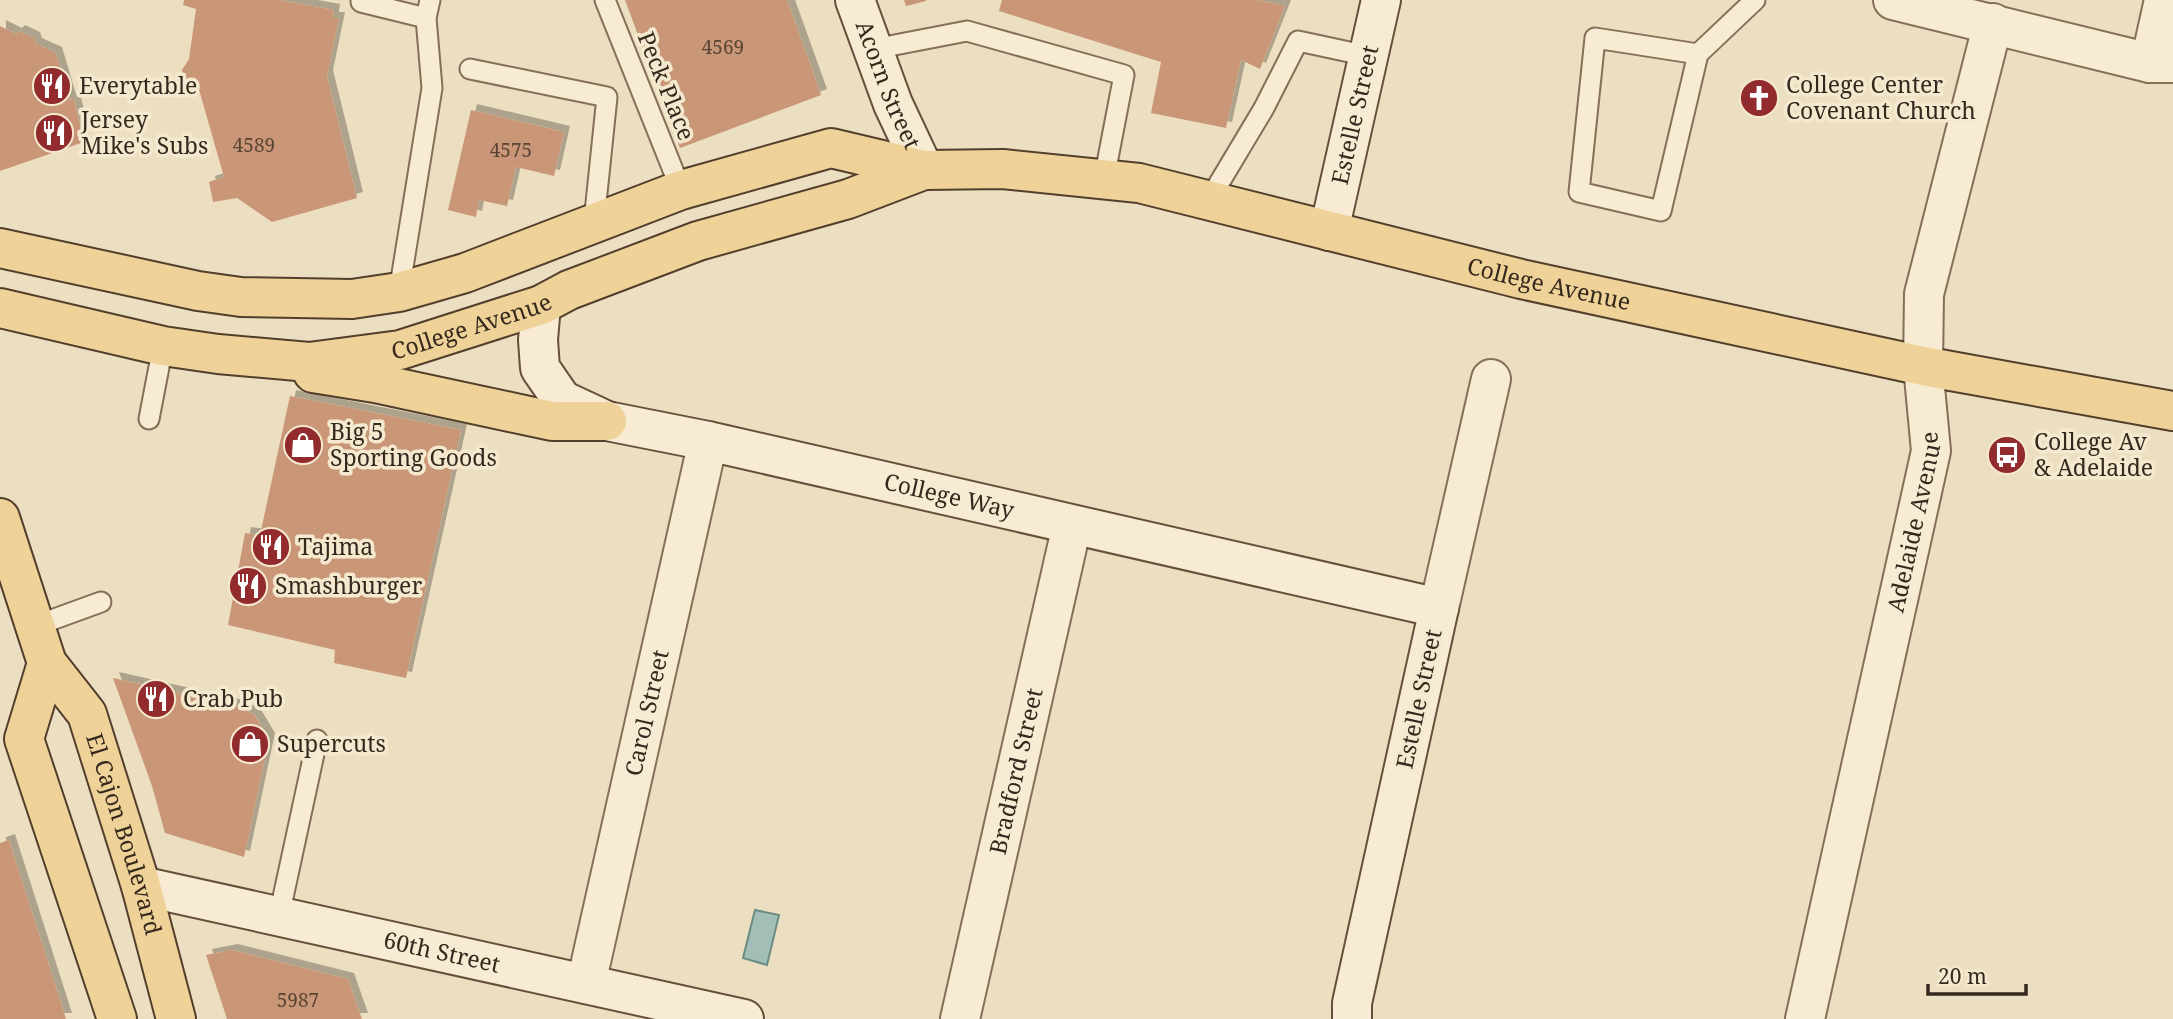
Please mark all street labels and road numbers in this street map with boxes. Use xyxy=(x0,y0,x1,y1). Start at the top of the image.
street label: Acorn Street xyxy=(849,16,929,154)
street label: Peck Place xyxy=(631,27,703,145)
street label: Estelle Street xyxy=(1323,42,1385,187)
street label: College Avenue xyxy=(1464,249,1634,317)
street label: College Avenue xyxy=(389,285,557,366)
street label: Adelaide Avenue xyxy=(1879,430,1947,615)
street label: College Way xyxy=(881,465,1018,525)
street label: Estelle Street xyxy=(1388,626,1448,771)
street label: Carol Street xyxy=(616,646,676,779)
street label: Bradford Street xyxy=(981,685,1050,857)
street label: El Cajon Boulevard xyxy=(79,729,170,938)
street label: 60th Street xyxy=(381,923,503,980)

